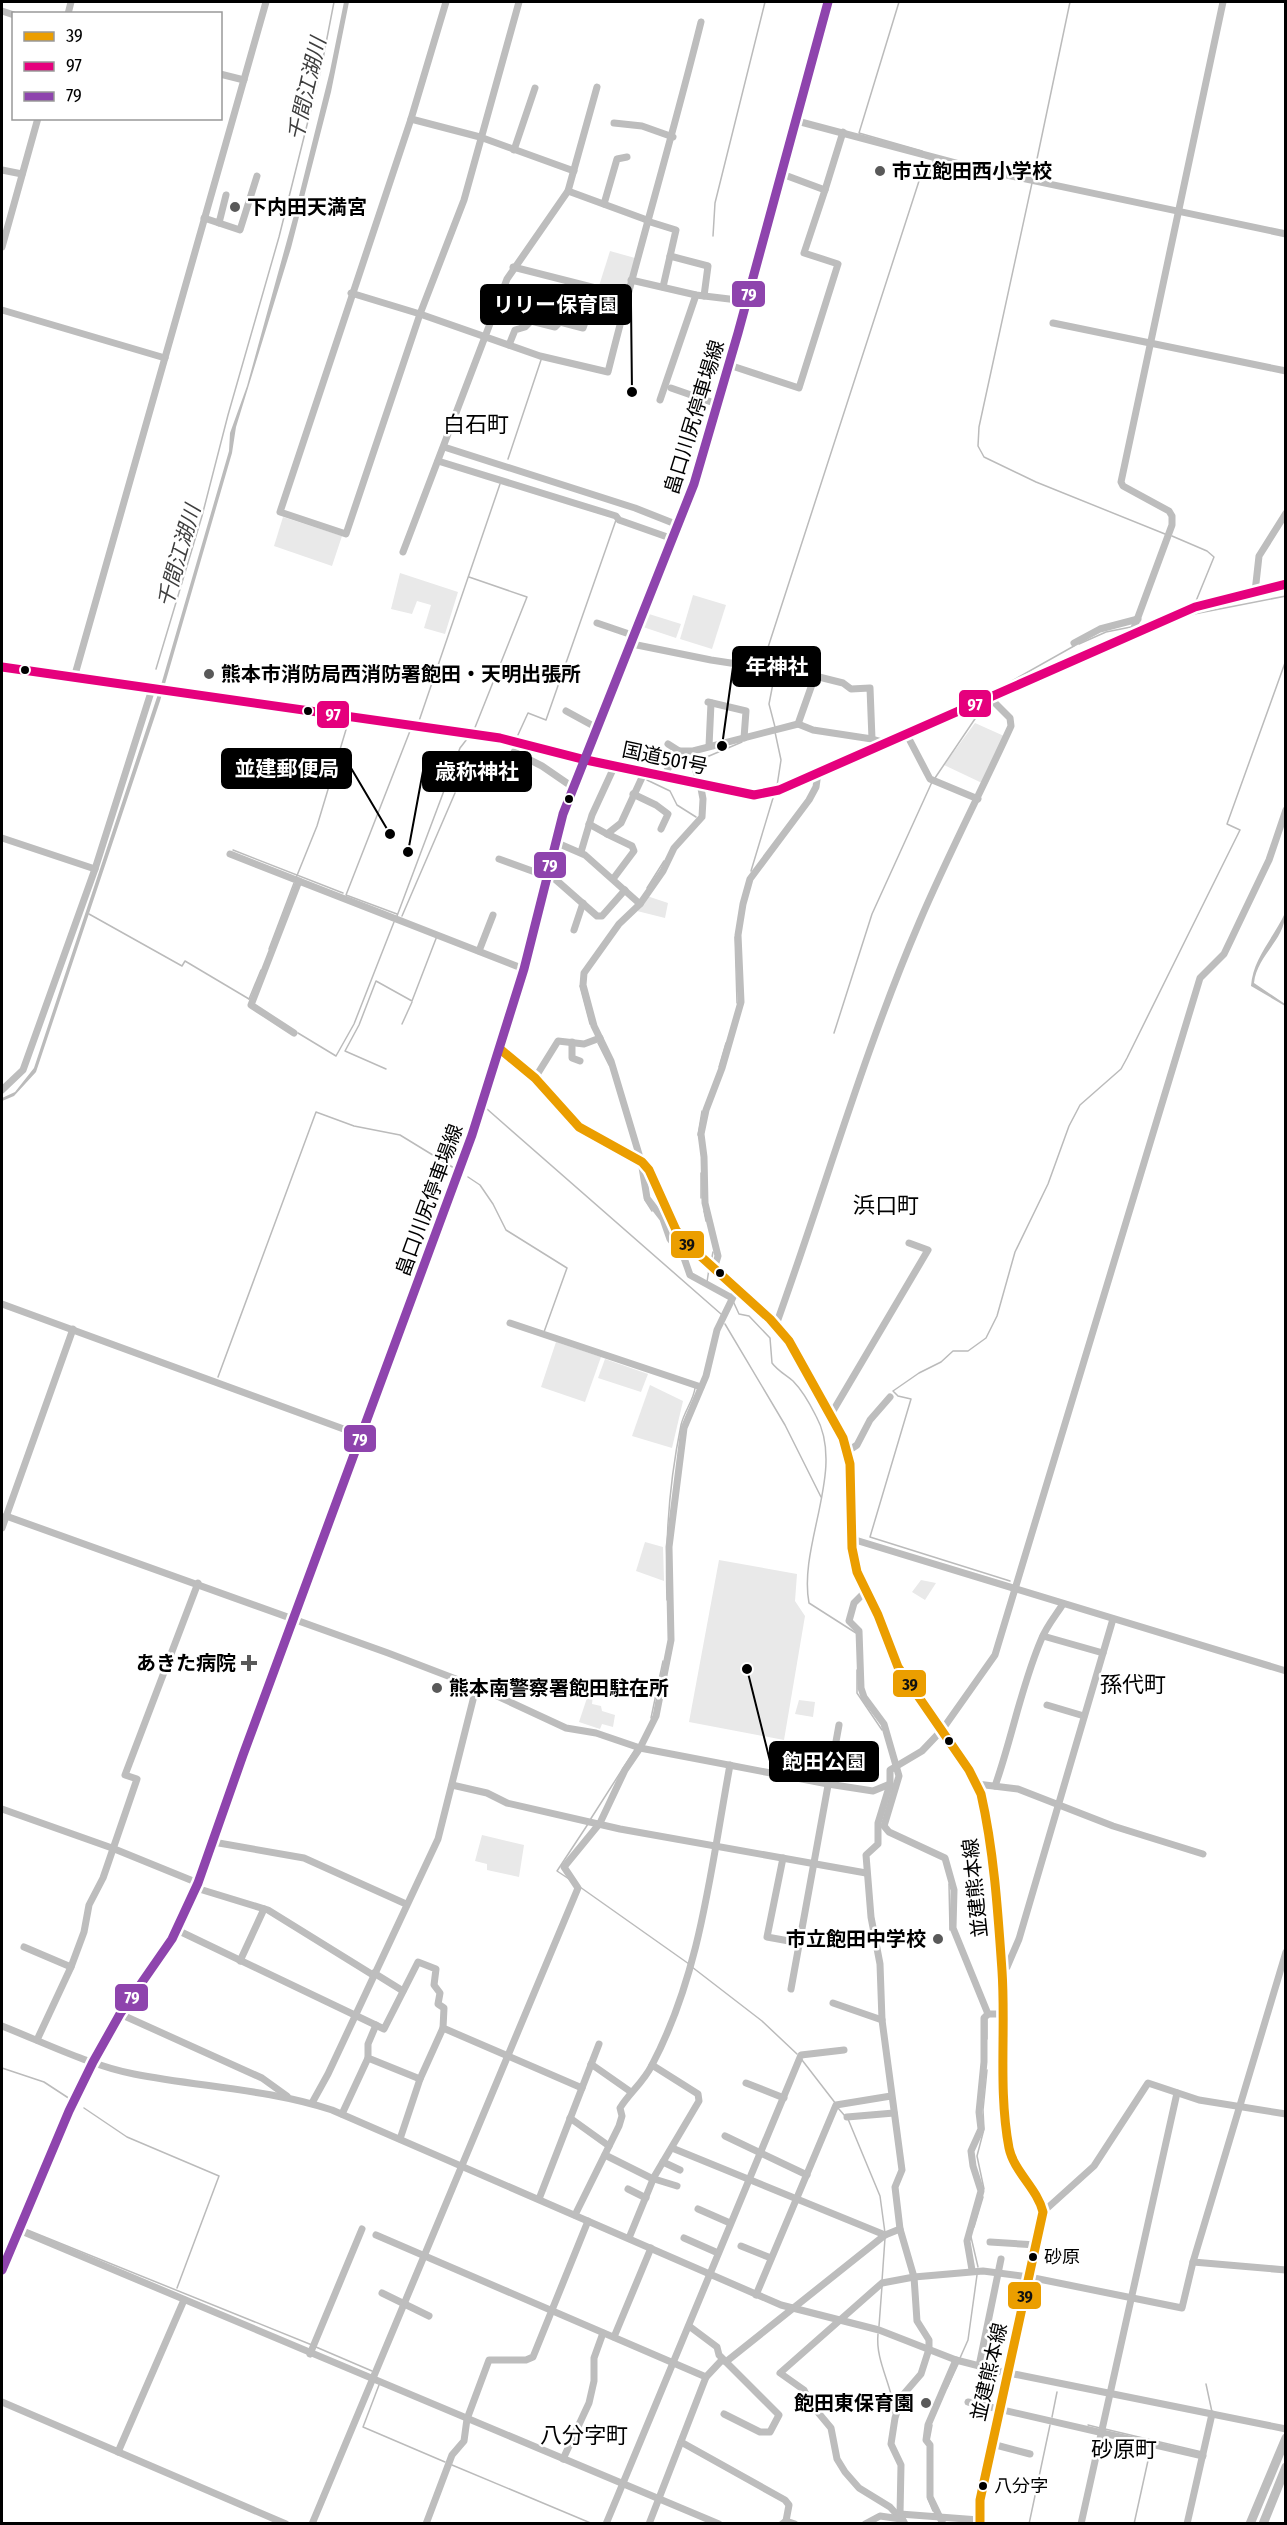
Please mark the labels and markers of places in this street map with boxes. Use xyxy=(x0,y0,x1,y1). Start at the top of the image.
place label: 市立飽田西小学校 xyxy=(892,159,1052,183)
marker: 市立飽田西小学校 xyxy=(873,164,887,178)
place label: 下内田天満宮 xyxy=(247,195,367,219)
marker: 下内田天満宮 xyxy=(228,200,242,214)
callout: リリー保育園 xyxy=(481,285,631,324)
callout: 年神社 xyxy=(733,647,820,686)
place label: 熊本市消防局西消防署飽田・天明出張所 xyxy=(221,662,581,686)
unlabelled marker xyxy=(19,664,31,676)
marker: 熊本市消防局西消防署飽田・天明出張所 xyxy=(202,667,216,681)
unlabelled marker xyxy=(302,705,314,717)
callout: 並建郵便局 xyxy=(222,749,351,788)
callout: 歳称神社 xyxy=(423,752,531,791)
unlabelled marker xyxy=(563,793,575,805)
unlabelled marker xyxy=(714,1267,726,1279)
place label: あきた病院 xyxy=(136,1651,236,1675)
marker: あきた病院 xyxy=(240,1654,258,1672)
place label: 熊本南警察署飽田駐在所 xyxy=(449,1676,669,1700)
marker: 熊本南警察署飽田駐在所 xyxy=(430,1681,444,1695)
unlabelled marker xyxy=(943,1735,955,1747)
callout: 飽田公園 xyxy=(770,1742,878,1781)
place label: 市立飽田中学校 xyxy=(786,1927,926,1951)
marker: 市立飽田中学校 xyxy=(931,1932,945,1946)
place label: 砂原 xyxy=(1044,2246,1080,2268)
marker: 砂原 xyxy=(1027,2251,1039,2263)
place label: 飽田東保育園 xyxy=(794,2391,914,2415)
marker: 飽田東保育園 xyxy=(919,2396,933,2410)
place label: 八分字 xyxy=(994,2475,1048,2497)
marker: 八分字 xyxy=(977,2480,989,2492)

